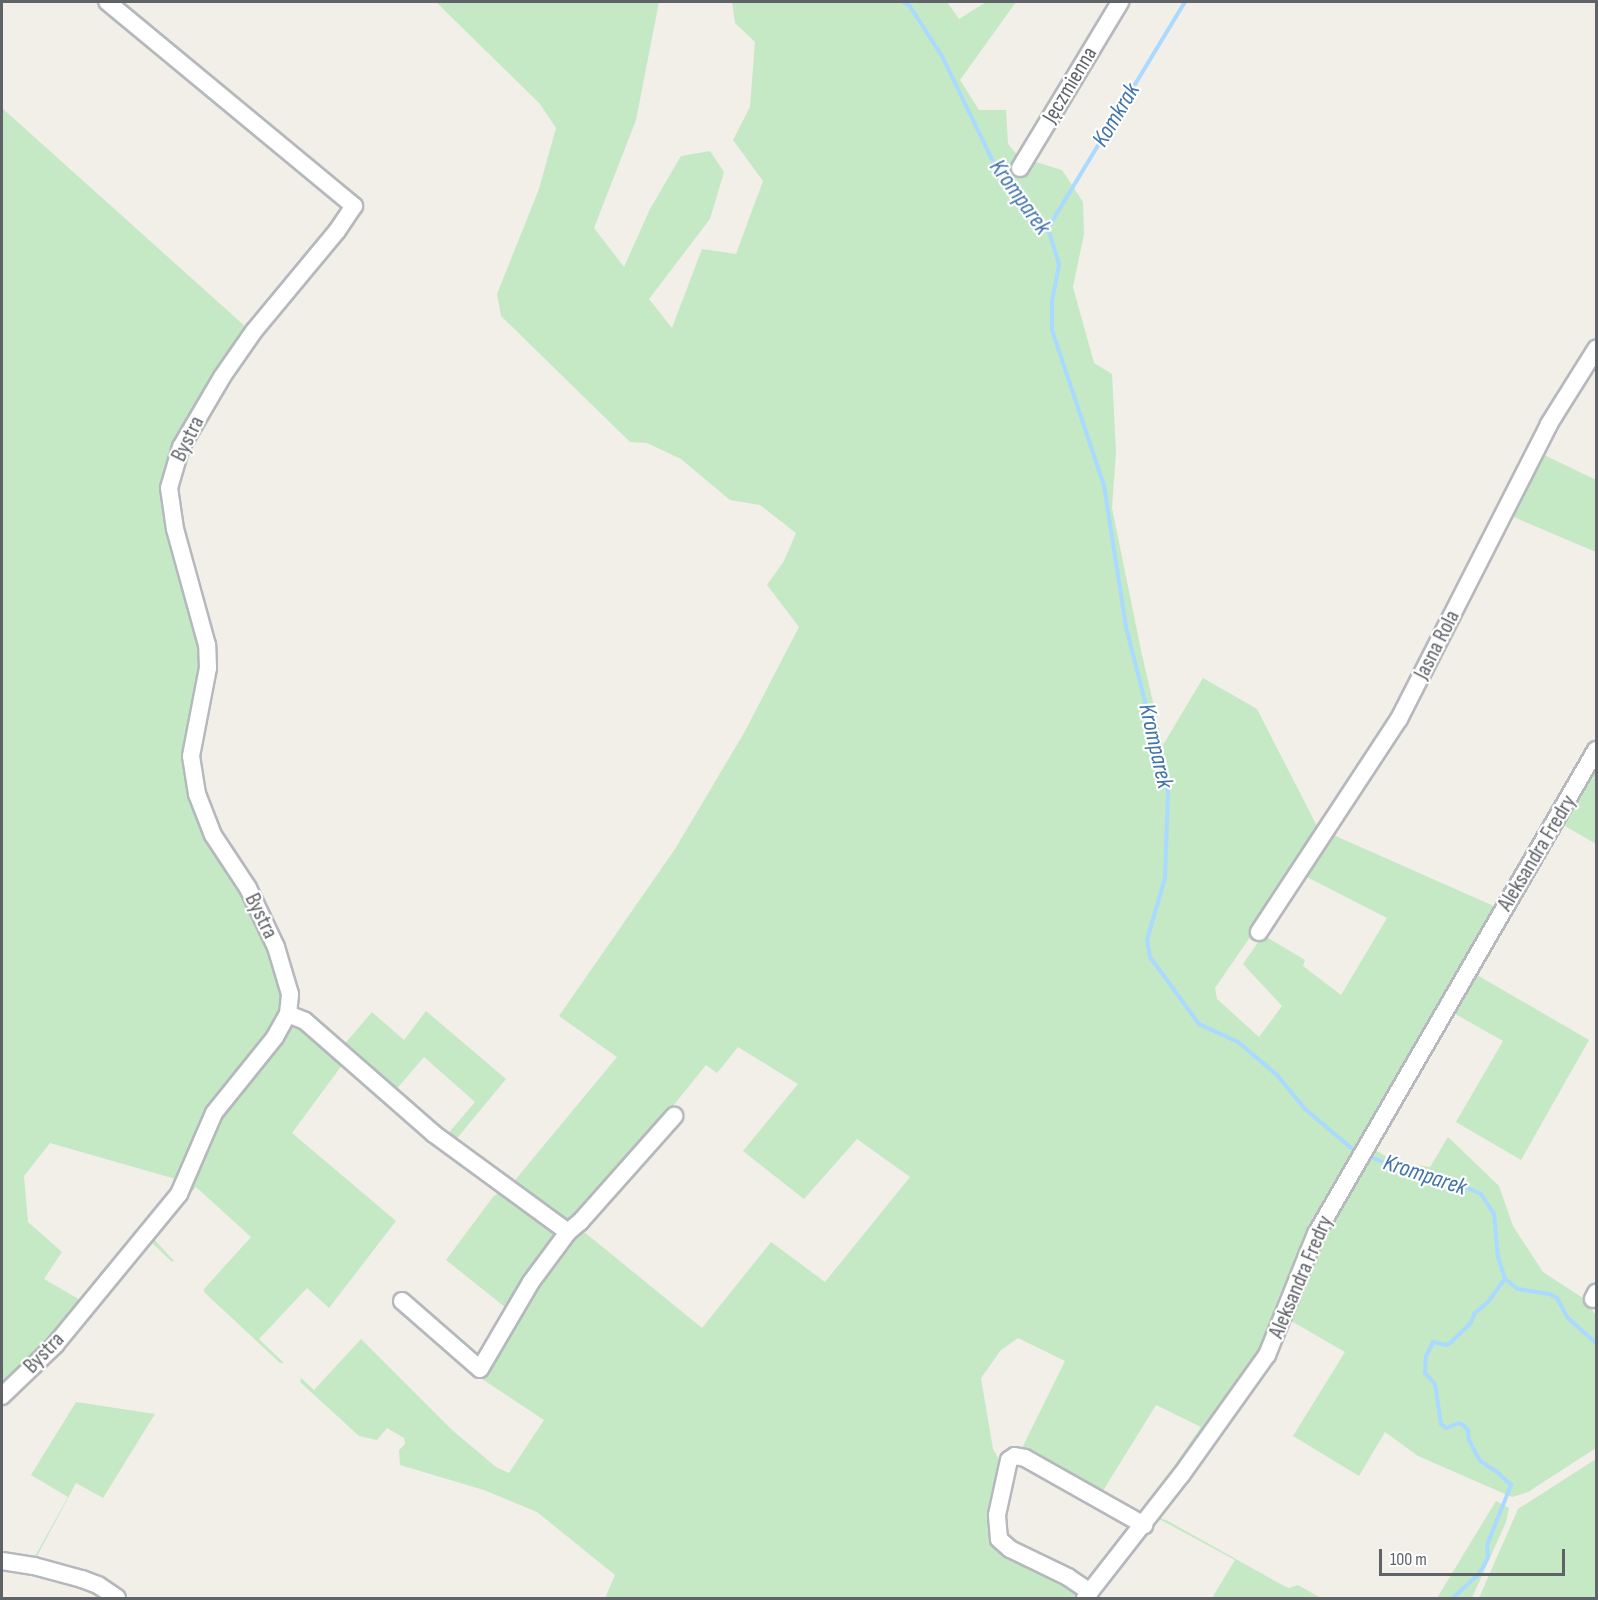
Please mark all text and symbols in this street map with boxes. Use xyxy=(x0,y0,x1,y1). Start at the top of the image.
street label: Jęczmienna xyxy=(1037,42,1103,128)
water label: Komkrak xyxy=(1086,78,1146,152)
water label: Kromparek xyxy=(983,154,1057,240)
street label: Bystra xyxy=(166,412,210,466)
street label: Jasna Rola xyxy=(1408,606,1466,684)
water label: Kromparek xyxy=(1132,701,1180,791)
street label: Aleksandra Fredry xyxy=(1492,790,1582,916)
street label: Bystra xyxy=(239,889,283,943)
water label: Kromparek xyxy=(1380,1148,1470,1202)
street label: Aleksandra Fredry xyxy=(1263,1212,1339,1342)
street label: Bystra xyxy=(18,1327,70,1379)
scale bar xyxy=(1382,1537,1568,1575)
text: 100 m xyxy=(1390,1549,1427,1570)

